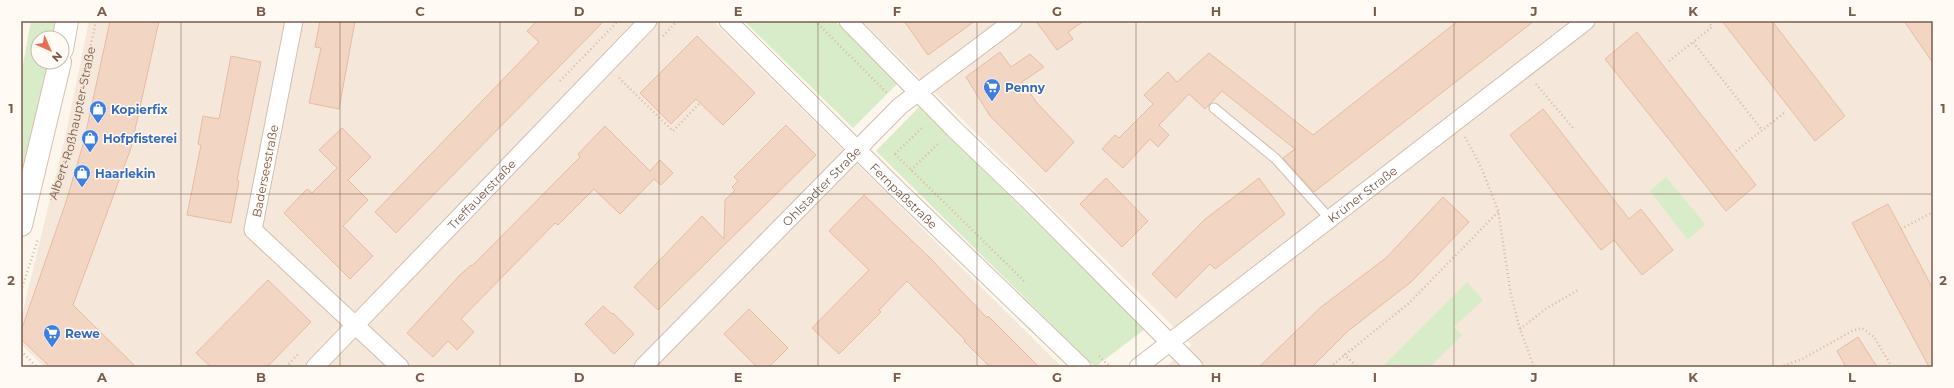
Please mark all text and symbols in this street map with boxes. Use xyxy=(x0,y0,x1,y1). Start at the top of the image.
text: A xyxy=(96,3,108,19)
text: B xyxy=(256,3,266,19)
text: C xyxy=(415,3,425,19)
text: D xyxy=(574,3,585,19)
text: E xyxy=(734,3,743,19)
text: F xyxy=(893,3,901,19)
text: G xyxy=(1052,3,1062,19)
text: H xyxy=(1211,3,1221,19)
text: I xyxy=(1373,3,1377,19)
text: J xyxy=(1529,3,1538,19)
text: K xyxy=(1688,3,1698,19)
text: L xyxy=(1848,3,1856,19)
north arrow xyxy=(30,30,70,70)
street label: Albert-Roßhaupter-Straße xyxy=(44,45,98,201)
text: N xyxy=(49,49,65,65)
supermarket icon: Penny xyxy=(982,77,1002,102)
place label: Penny xyxy=(1005,80,1046,95)
shop icon: Kopierfix xyxy=(88,99,108,124)
text: 1 xyxy=(8,100,14,116)
text: 1 xyxy=(1940,100,1946,116)
place label: Kopierfix xyxy=(111,102,169,117)
street label: Baderseestraße xyxy=(249,123,281,219)
shop icon: Hofpfisterei xyxy=(80,128,100,153)
place label: Hofpfisterei xyxy=(103,131,177,146)
street label: Ohlstadter Straße xyxy=(779,143,864,229)
street label: Treffauerstraße xyxy=(444,156,519,232)
street label: Fernpaßstraße xyxy=(867,159,941,232)
shop icon: Haarlekin xyxy=(72,163,92,188)
street label: Krüner Straße xyxy=(1324,163,1400,226)
place label: Haarlekin xyxy=(95,166,156,181)
text: 2 xyxy=(7,272,15,288)
text: 2 xyxy=(1939,272,1947,288)
supermarket icon: Rewe xyxy=(42,323,62,348)
place label: Rewe xyxy=(65,326,100,341)
text: A xyxy=(96,369,108,385)
text: B xyxy=(256,369,266,385)
text: C xyxy=(415,369,425,385)
text: D xyxy=(574,369,585,385)
text: E xyxy=(734,369,743,385)
text: F xyxy=(893,369,901,385)
text: G xyxy=(1052,369,1062,385)
text: H xyxy=(1211,369,1221,385)
text: I xyxy=(1373,369,1377,385)
text: J xyxy=(1529,369,1538,385)
text: K xyxy=(1688,369,1698,385)
text: L xyxy=(1848,369,1856,385)

